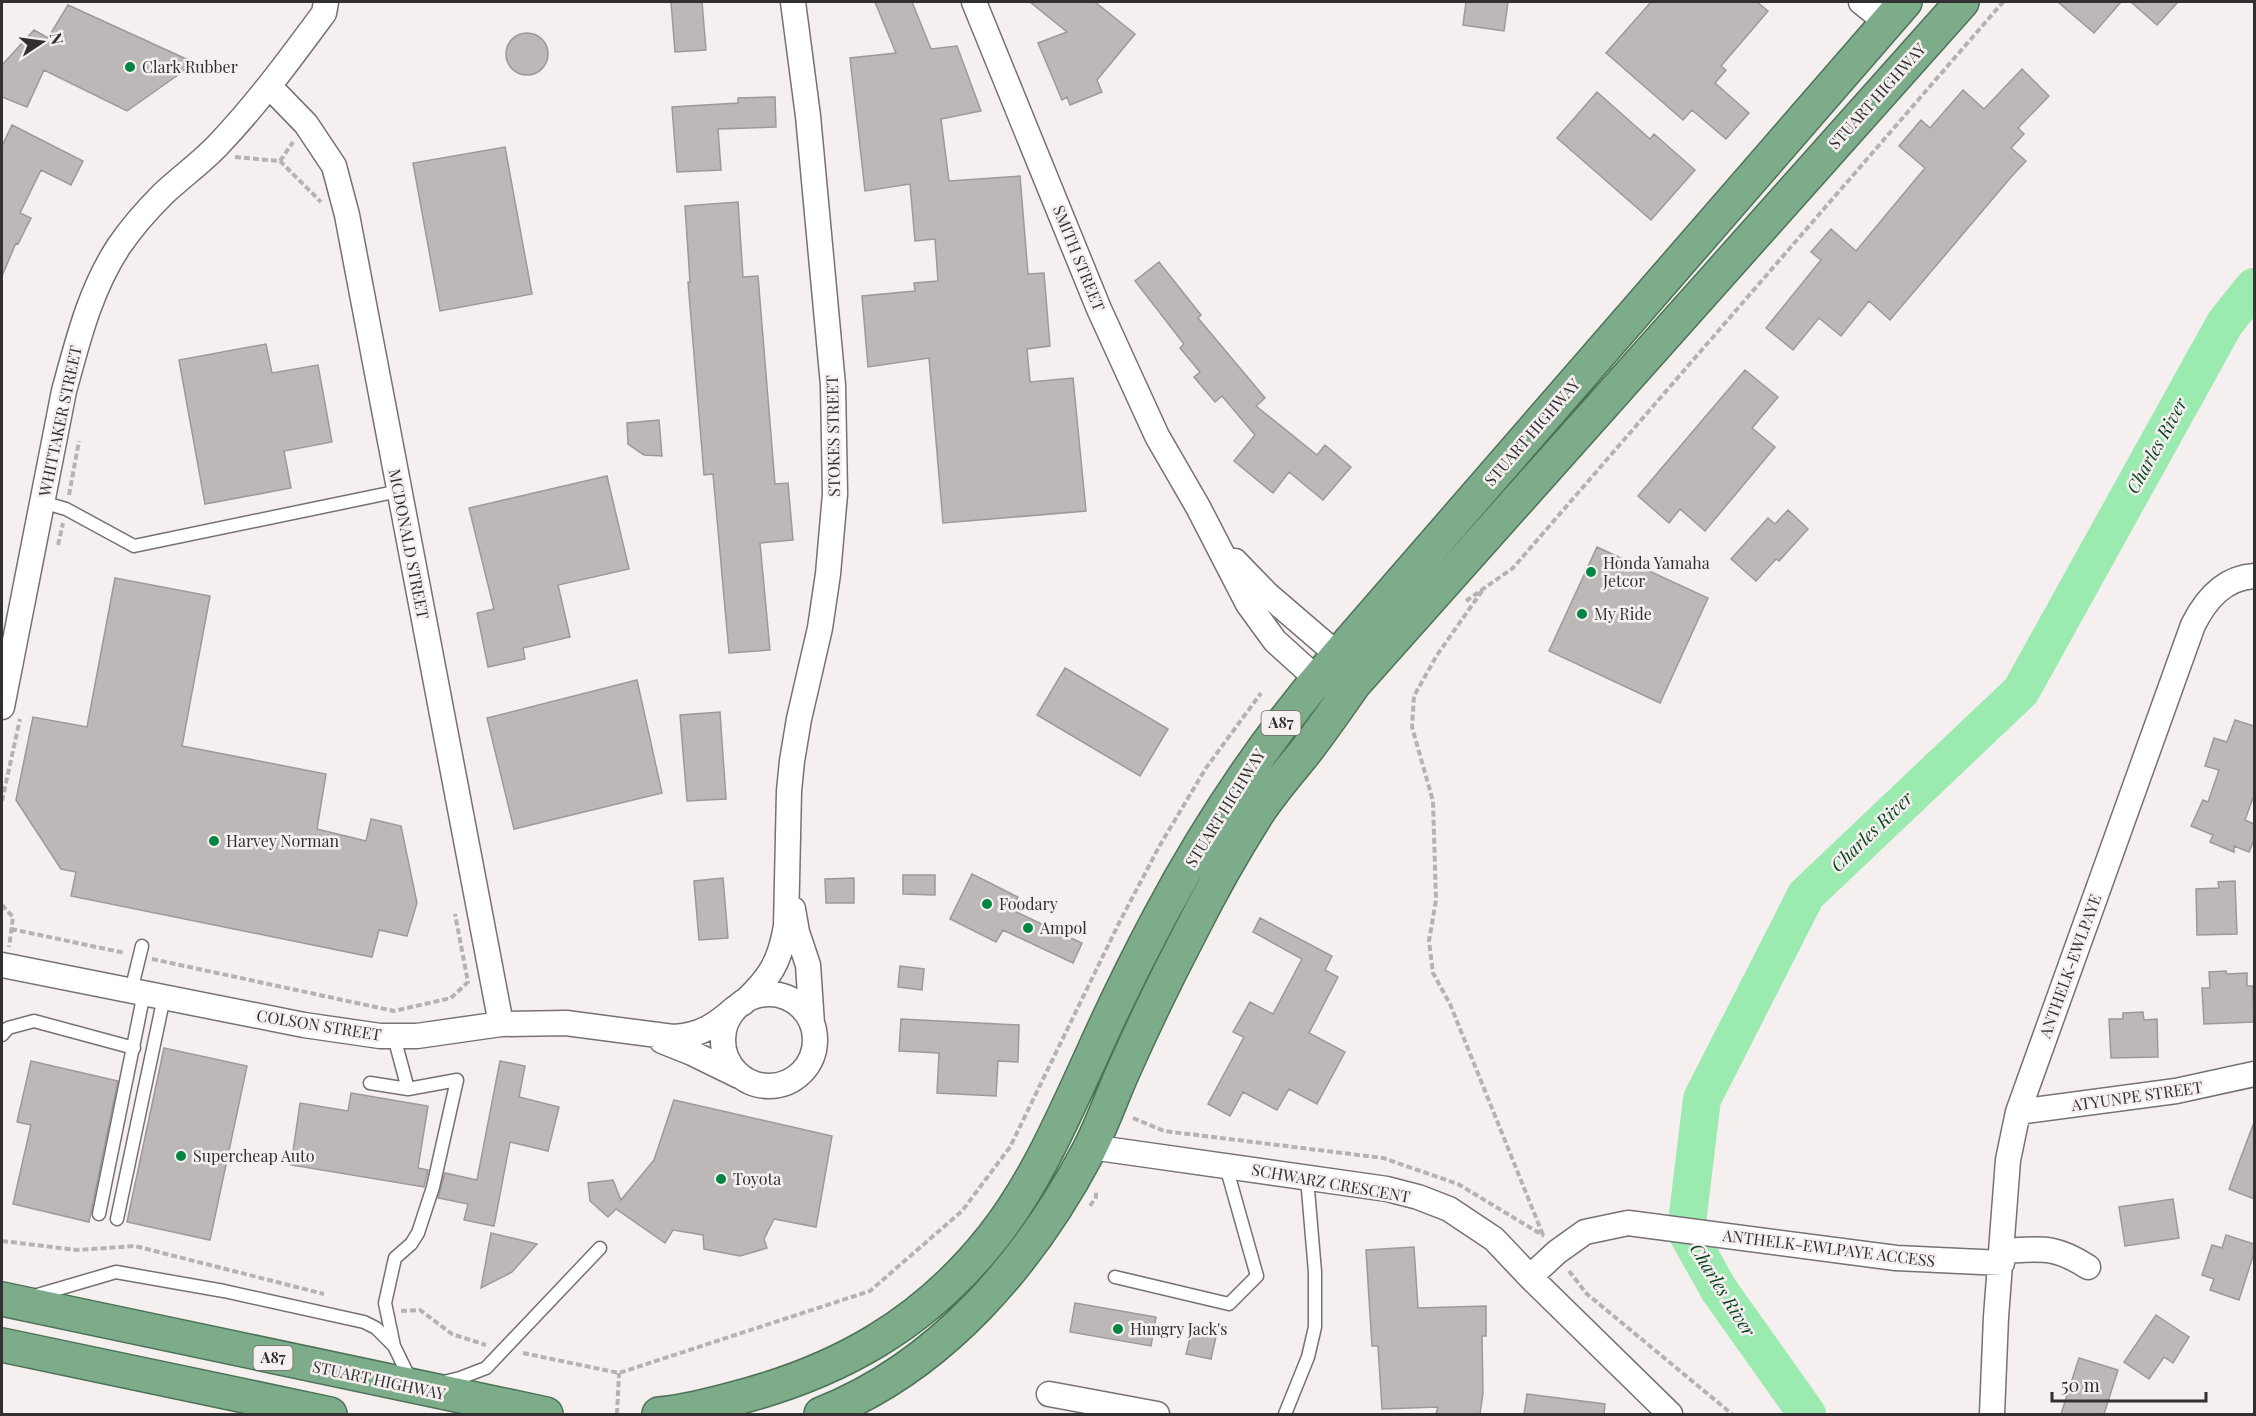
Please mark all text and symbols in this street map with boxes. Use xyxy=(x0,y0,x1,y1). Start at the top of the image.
north arrow xyxy=(12,12,72,72)
text: N xyxy=(46,31,69,47)
street label: STUART HIGHWAY xyxy=(1823,38,1930,153)
place label: Clark Rubber xyxy=(142,56,238,77)
marker: Clark Rubber xyxy=(123,60,137,74)
street label: SMITH STREET xyxy=(1049,202,1110,314)
street label: WHITTAKER STREET xyxy=(33,344,86,499)
street label: STUART HIGHWAY xyxy=(1479,373,1584,490)
street label: STOKES STREET xyxy=(821,375,844,497)
water label: Charles River xyxy=(2120,392,2193,497)
street label: MCDONALD STREET xyxy=(385,467,434,621)
place label: Honda Yamaha Jetcor xyxy=(1602,552,1710,591)
marker: Honda Yamaha Jetcor xyxy=(1584,565,1598,579)
place label: My Ride xyxy=(1594,603,1652,624)
marker: My Ride xyxy=(1575,607,1589,621)
road number: A87 xyxy=(1262,711,1300,735)
street label: STUART HIGHWAY xyxy=(1180,744,1270,871)
water label: Charles River xyxy=(1825,785,1918,876)
place label: Harvey Norman xyxy=(226,830,339,851)
marker: Harvey Norman xyxy=(207,834,221,848)
street label: ANTHELK-EWLPAYE xyxy=(2033,891,2105,1042)
place label: Foodary xyxy=(999,893,1058,914)
marker: Foodary xyxy=(980,897,994,911)
place label: Ampol xyxy=(1039,917,1087,938)
marker: Ampol xyxy=(1021,921,1035,935)
street label: COLSON STREET xyxy=(255,1004,383,1045)
street label: ATYUNPE STREET xyxy=(2069,1076,2204,1115)
place label: Supercheap Auto xyxy=(193,1145,315,1166)
marker: Supercheap Auto xyxy=(174,1149,188,1163)
street label: SCHWARZ CRESCENT xyxy=(1250,1158,1412,1207)
place label: Toyota xyxy=(733,1168,781,1189)
marker: Toyota xyxy=(714,1172,728,1186)
street label: ANTHELK-EWLPAYE ACCESS xyxy=(1721,1224,1937,1271)
water label: Charles River xyxy=(1685,1238,1762,1342)
place label: Hungry Jack's xyxy=(1130,1318,1227,1339)
marker: Hungry Jack's xyxy=(1111,1322,1125,1336)
road number: A87 xyxy=(254,1346,292,1370)
street label: STUART HIGHWAY xyxy=(311,1355,448,1404)
scale bar xyxy=(2052,1365,2206,1403)
text: 50 m xyxy=(2061,1373,2100,1397)

